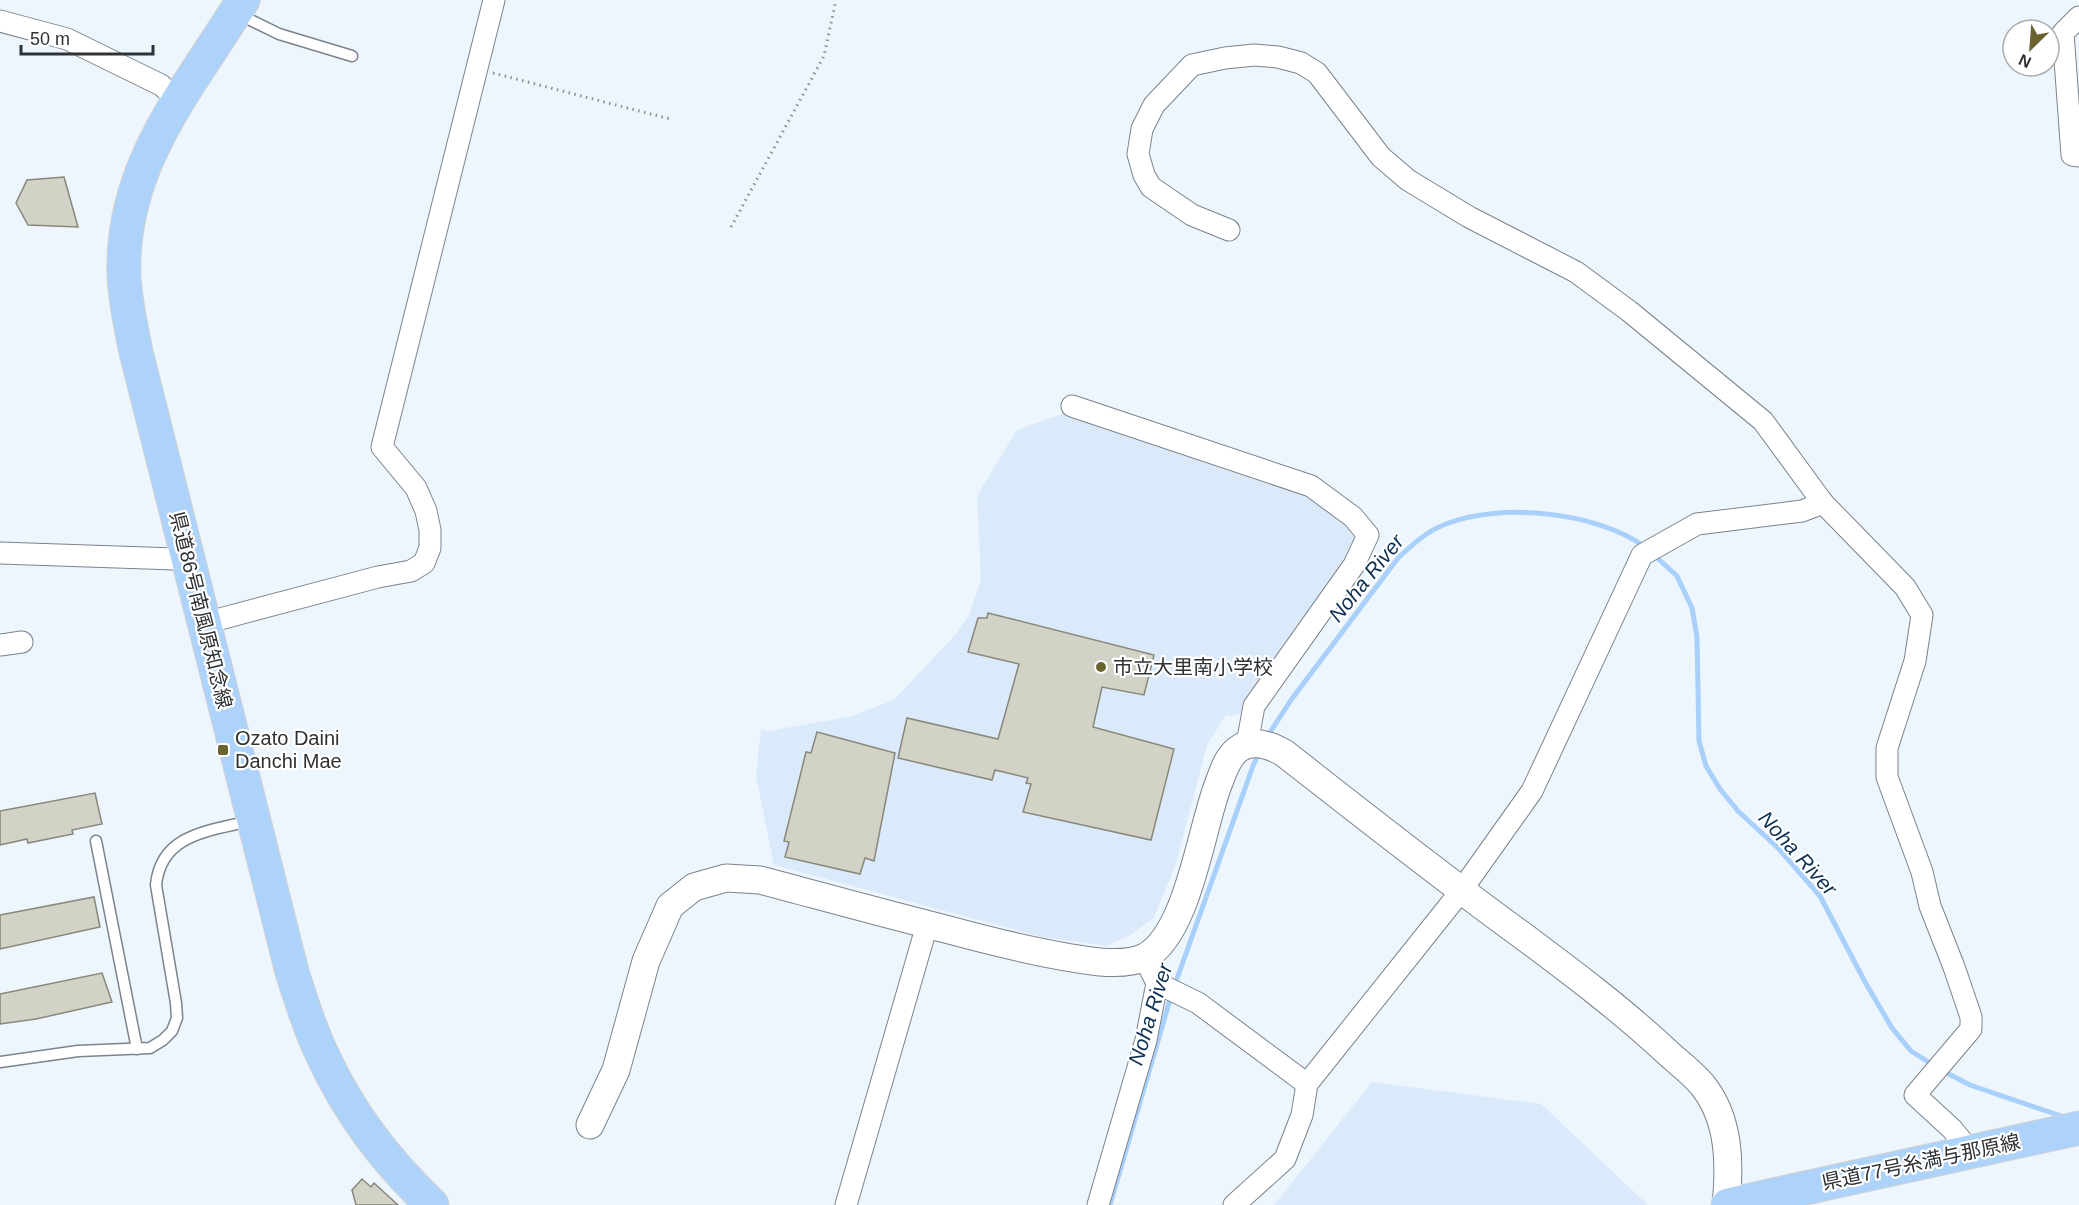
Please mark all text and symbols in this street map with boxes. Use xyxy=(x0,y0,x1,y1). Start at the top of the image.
scale bar xyxy=(21,18,153,56)
north arrow xyxy=(2001,18,2061,78)
text: 50 m xyxy=(30,29,70,49)
text: N xyxy=(2016,51,2034,71)
street label: 県道86号南風原知念線 xyxy=(166,509,236,711)
water label: Noha River xyxy=(1324,529,1409,626)
place label: 市立大里南小学校 xyxy=(1113,656,1273,678)
marker: 市立大里南小学校 xyxy=(1094,660,1108,674)
place label: Ozato Daini Danchi Mae xyxy=(235,727,342,772)
marker: Ozato Daini Danchi Mae xyxy=(216,743,230,757)
water label: Noha River xyxy=(1754,806,1842,900)
water label: Noha River xyxy=(1124,959,1177,1068)
street label: 県道77号糸満与那原線 xyxy=(1820,1130,2022,1194)

